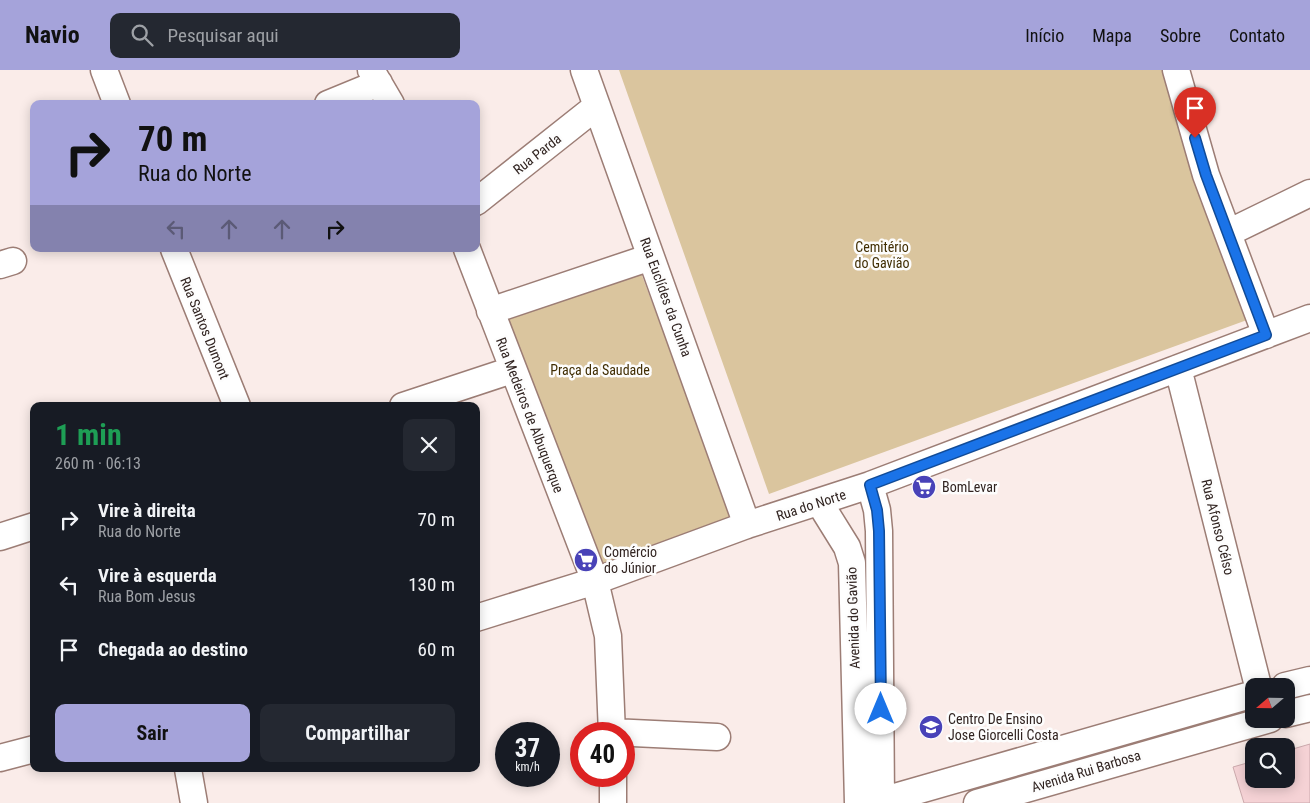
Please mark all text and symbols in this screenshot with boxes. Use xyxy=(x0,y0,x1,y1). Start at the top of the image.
search box xyxy=(110,13,460,58)
text: Navio xyxy=(25,21,80,49)
icon: search xyxy=(128,21,156,49)
text: Pesquisar aqui xyxy=(168,24,279,47)
text: Início xyxy=(1025,25,1064,46)
text: Mapa xyxy=(1092,25,1132,46)
text: Sobre xyxy=(1160,25,1201,46)
text: Contato xyxy=(1229,25,1285,46)
pin xyxy=(1174,87,1216,138)
icon: arrive xyxy=(1181,94,1209,122)
text: 70 m xyxy=(138,119,207,160)
icon: right xyxy=(55,120,120,185)
street label: Rua Parda xyxy=(510,130,564,178)
text: Rua do Norte xyxy=(138,161,252,186)
icon: left xyxy=(162,215,190,243)
icon: ahead xyxy=(215,215,243,243)
icon: ahead xyxy=(268,215,296,243)
icon: right xyxy=(321,215,349,243)
street label: Rua Euclídes da Cunha xyxy=(637,235,695,359)
park label: Cemitério do Gavião xyxy=(855,239,910,271)
street label: Rua Santos Dumont xyxy=(177,275,233,381)
street label: Rua Medeiros de Albuquerque xyxy=(493,335,567,495)
park label: Praça da Saudade xyxy=(550,362,650,378)
text: 1 min xyxy=(55,417,122,452)
button: close xyxy=(403,419,455,471)
text: 260 m · 06:13 xyxy=(55,454,141,473)
supermarket icon: BomLevar xyxy=(911,474,937,500)
street label: Rua Afonso Célso xyxy=(1198,477,1238,577)
place label: BomLevar xyxy=(942,479,997,495)
street label: Rua do Norte xyxy=(774,486,848,524)
text: Vire à direita xyxy=(98,499,196,522)
icon: right xyxy=(55,506,83,534)
text: 70 m xyxy=(418,508,455,531)
text: Rua do Norte xyxy=(98,522,181,541)
place label: Comércio do Júnior xyxy=(604,544,657,576)
supermarket icon: Comércio do Júnior xyxy=(573,547,599,573)
text: Vire à esquerda xyxy=(98,564,217,587)
street label: Avenida do Gavião xyxy=(843,567,863,669)
icon: left xyxy=(55,571,83,599)
text: 130 m xyxy=(408,573,455,596)
text: Rua Bom Jesus xyxy=(98,587,196,606)
icon: arrive xyxy=(55,636,83,664)
text: Chegada ao destino xyxy=(98,638,248,661)
text: 60 m xyxy=(418,638,455,661)
north arrow xyxy=(1245,678,1295,728)
map controls xyxy=(1245,678,1295,788)
position arrow xyxy=(854,682,906,734)
button: Sair xyxy=(55,704,250,762)
button: Compartilhar xyxy=(260,704,455,762)
place label: Centro De Ensino Jose Giorcelli Costa xyxy=(948,711,1059,743)
school or university icon: Centro De Ensino Jose Giorcelli Costa xyxy=(918,714,944,740)
speed limit sign: 40 xyxy=(570,722,635,787)
text: 37 xyxy=(515,734,540,763)
button: search xyxy=(1245,738,1295,788)
street label: Avenida Rui Barbosa xyxy=(1029,747,1143,795)
text: km/h xyxy=(515,760,540,774)

